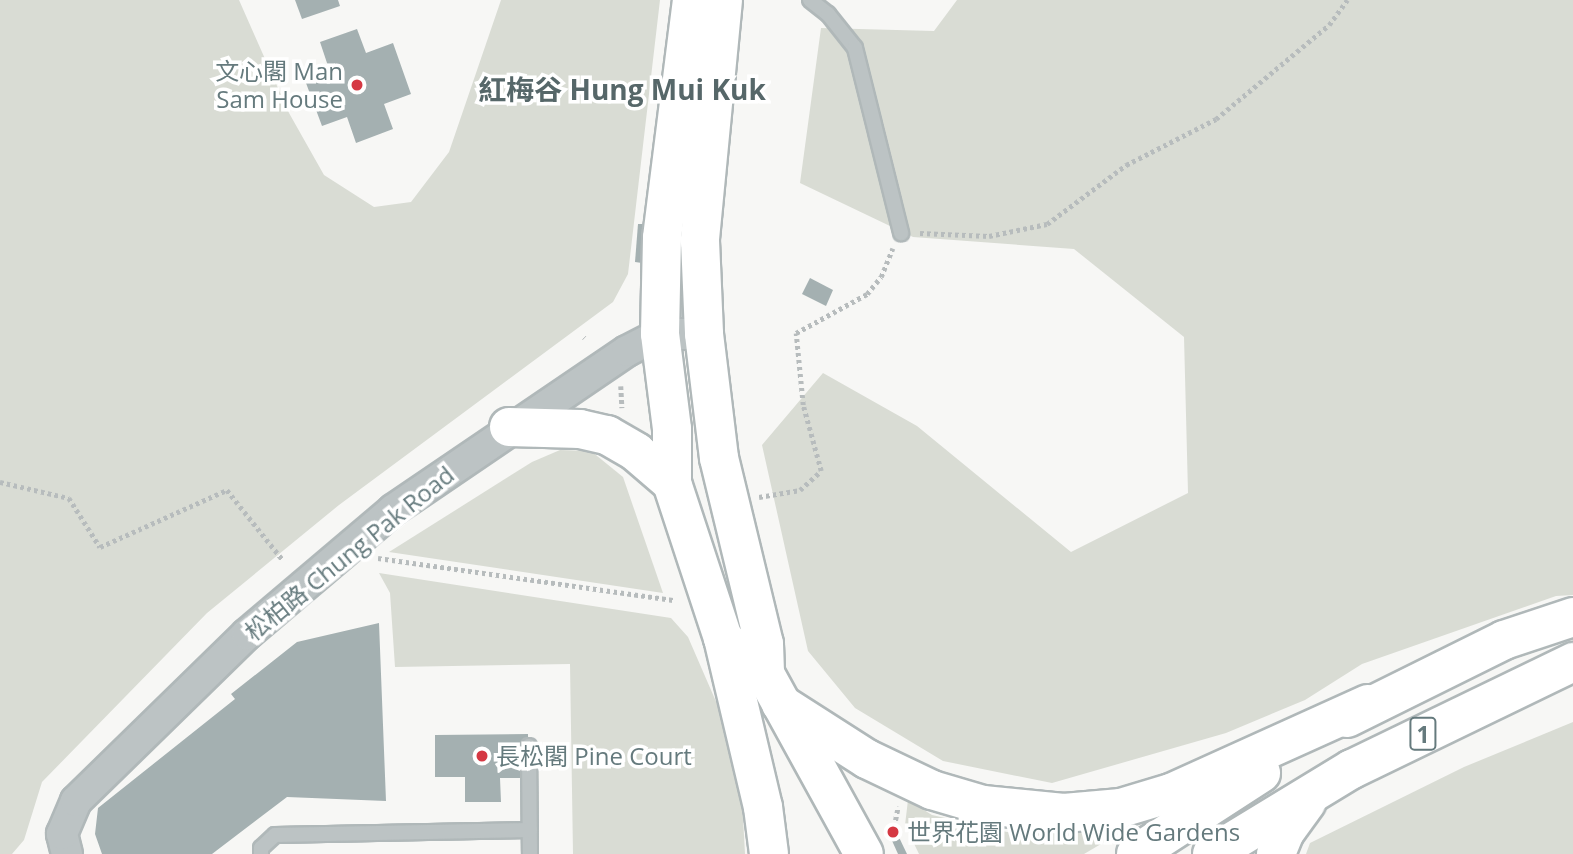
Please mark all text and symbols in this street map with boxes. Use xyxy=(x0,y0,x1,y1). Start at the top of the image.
place label: 文心閣 Man Sam House xyxy=(215,57,343,113)
district label: 紅梅谷 Hung Mui Kuk xyxy=(478,72,766,106)
marker: 文心閣 Man Sam House xyxy=(349,77,365,93)
street label: 松柏路 Chung Pak Road xyxy=(239,460,459,646)
road number: 1 xyxy=(1409,714,1437,754)
place label: 長松閣 Pine Court xyxy=(496,742,692,770)
marker: 長松閣 Pine Court xyxy=(474,748,490,764)
place label: 世界花園 World Wide Gardens xyxy=(907,818,1240,846)
marker: 世界花園 World Wide Gardens xyxy=(885,824,901,840)

